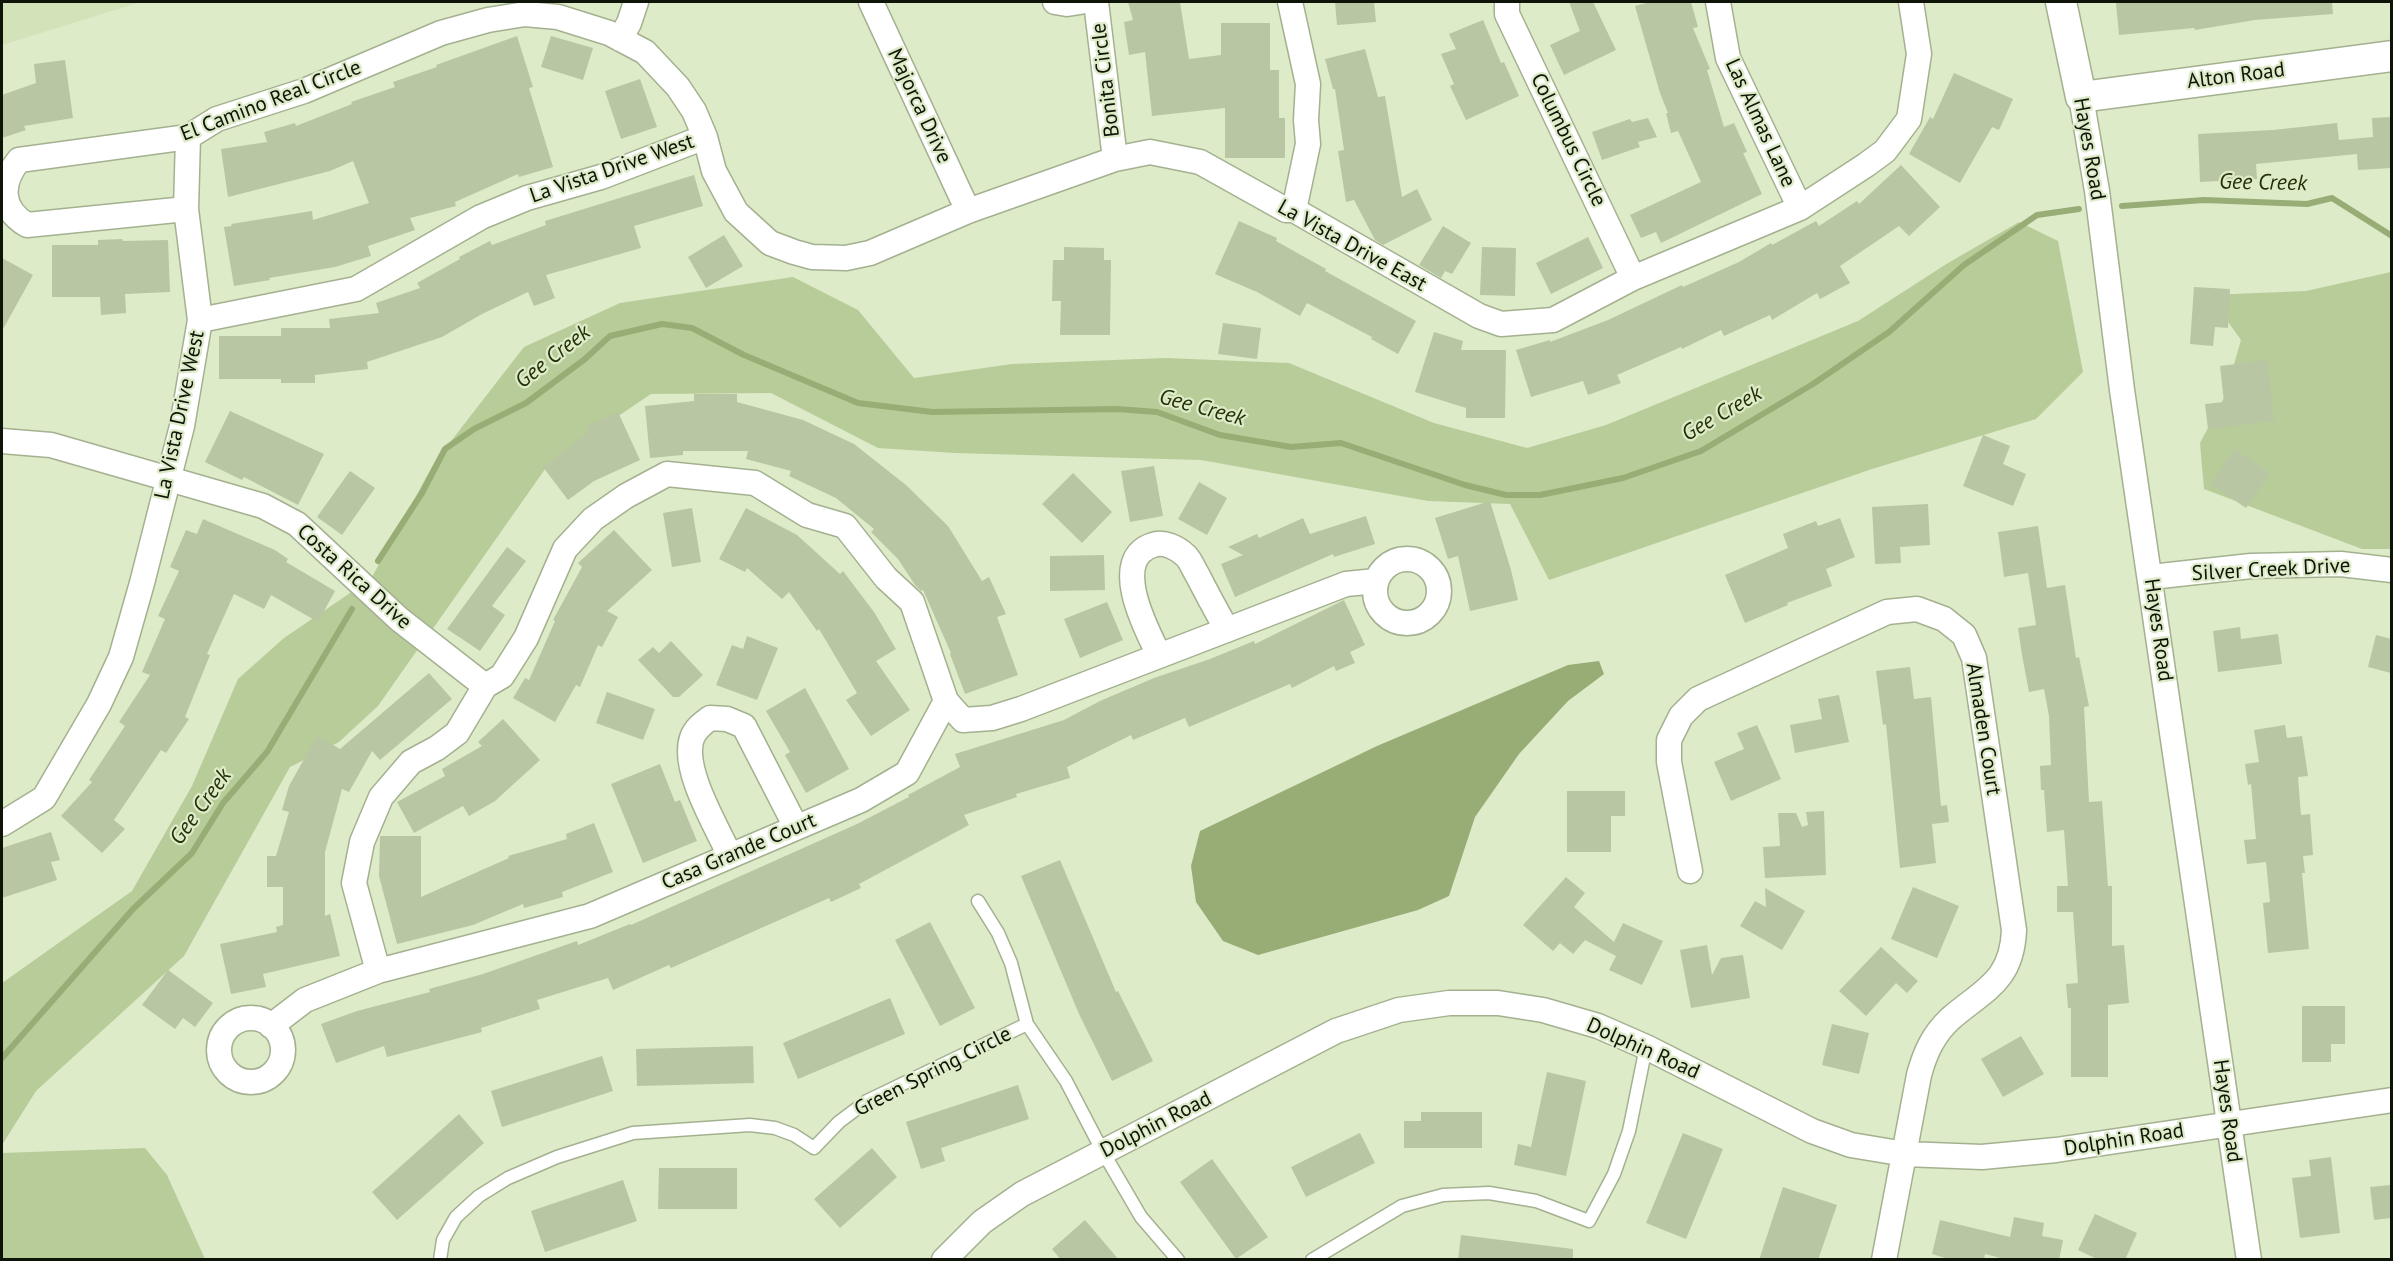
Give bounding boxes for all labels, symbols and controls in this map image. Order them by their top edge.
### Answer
street label: Bonita Circle [1086,21,1126,139]
street label: Majorca Drive [881,45,957,167]
street label: El Camino Real Circle [177,55,365,147]
street label: Las Almas Lane [1719,55,1801,191]
street label: Alton Road [2186,58,2286,94]
street label: Columbus Circle [1525,69,1611,211]
street label: Hayes Road [2068,96,2110,202]
street label: La Vista Drive West [527,129,697,209]
water label: Gee Creek [2219,169,2307,197]
street label: La Vista Drive East [1273,195,1431,297]
water label: Gee Creek [510,320,596,394]
street label: La Vista Drive West [150,328,210,502]
water label: Gee Creek [1677,381,1767,447]
water label: Gee Creek [1156,384,1248,432]
street label: Costa Rica Drive [292,519,416,635]
street label: Silver Creek Drive [2191,553,2351,587]
street label: Hayes Road [2138,577,2178,683]
street label: Almaden Court [1960,661,2006,797]
water label: Gee Creek [165,764,237,850]
street label: Casa Grande Court [658,808,820,896]
street label: Dolphin Road [1583,1013,1703,1085]
street label: Green Spring Circle [850,1022,1016,1122]
street label: Hayes Road [2207,1058,2247,1164]
street label: Dolphin Road [1096,1086,1216,1164]
street label: Dolphin Road [2062,1118,2186,1162]

